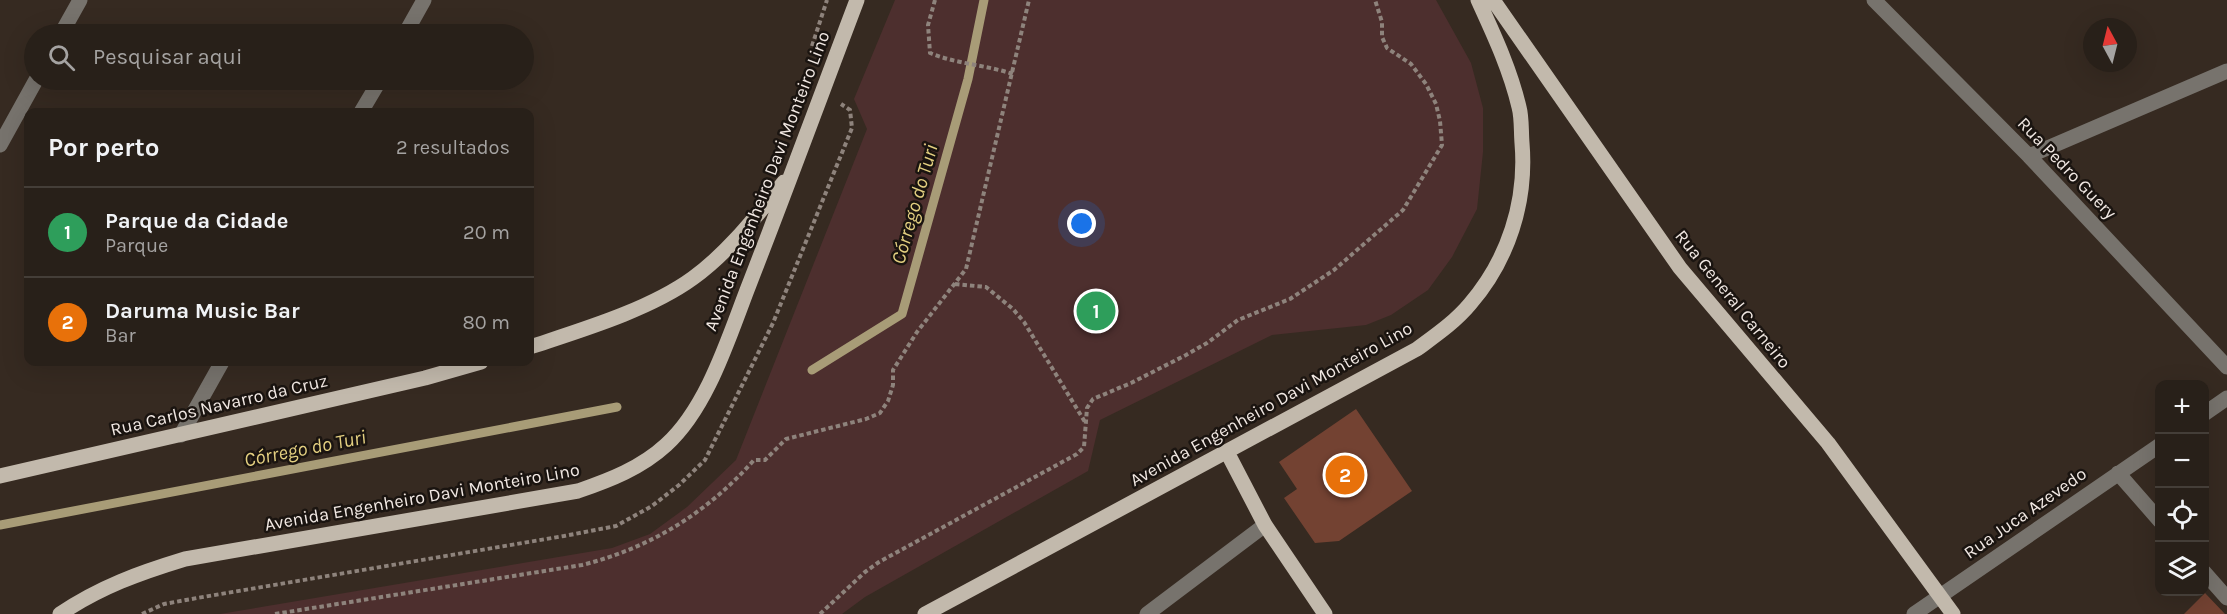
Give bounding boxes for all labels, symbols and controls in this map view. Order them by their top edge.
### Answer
north arrow [2083,18,2137,72]
search box [24,24,534,90]
street label: Avenida Engenheiro Davi Monteiro Lino [699,28,835,334]
icon: search [45,41,78,74]
text: Pesquisar aqui [93,44,242,70]
street label: Rua Pedro Guery [2013,112,2122,224]
text: Por perto [48,132,159,163]
text: 2 resultados [396,136,510,159]
water label: Córrego do Turi [886,141,943,267]
text: Parque da Cidade [105,208,288,234]
your location [1067,209,1096,238]
text: 1 [64,221,71,244]
text: 20 m [463,221,510,244]
street label: Rua General Carneiro [1670,225,1796,373]
text: Parque [105,234,168,257]
pin: 1 [1076,288,1116,334]
text: Daruma Music Bar [105,298,300,324]
text: 2 [61,311,74,334]
text: 80 m [462,311,510,334]
street label: Avenida Engenheiro Davi Monteiro Lino [1126,317,1416,491]
text: Bar [105,324,136,347]
street label: Rua Carlos Navarro da Cruz [108,369,330,441]
map controls [2155,380,2209,596]
button: + [2155,380,2209,434]
water label: Córrego do Turi [242,425,368,472]
button: − [2155,434,2209,488]
pin: 2 [1326,452,1364,498]
street label: Avenida Engenheiro Davi Monteiro Lino [263,458,581,536]
street label: Rua Juca Azevedo [1959,462,2091,564]
button: locate [2155,488,2209,542]
button: layers [2155,542,2209,596]

